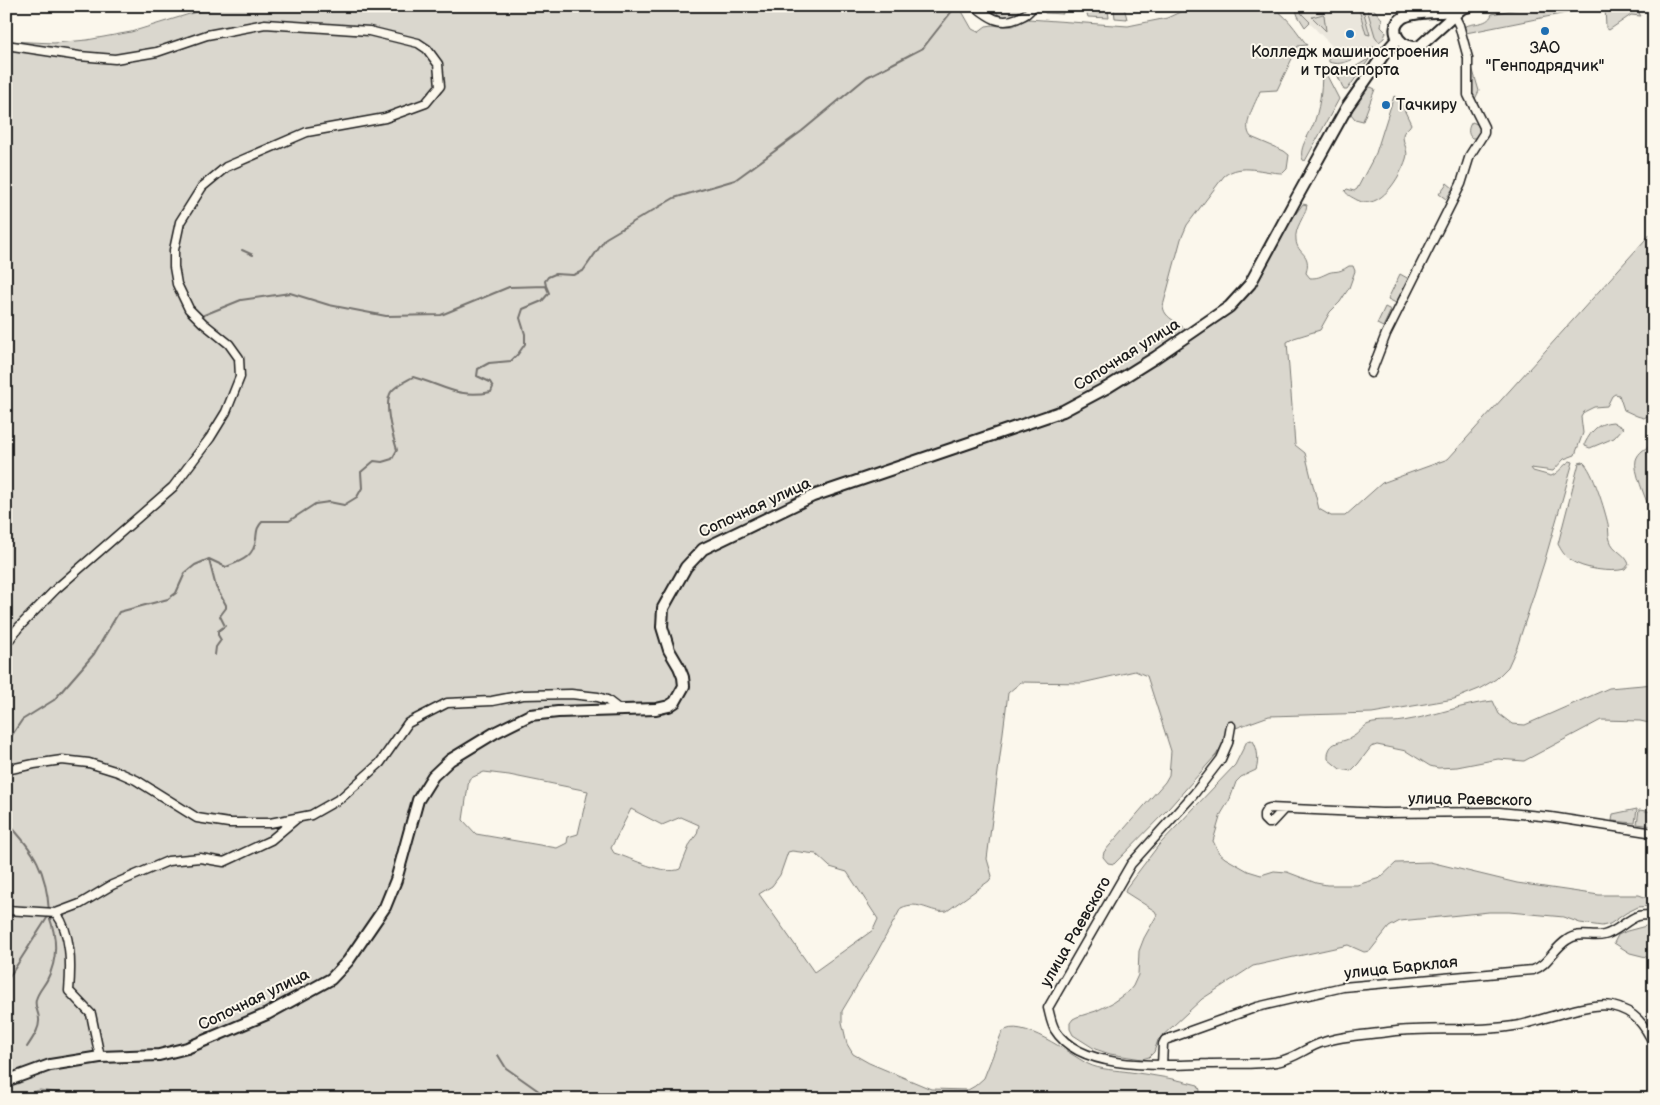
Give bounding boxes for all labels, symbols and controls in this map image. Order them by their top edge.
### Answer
marker: ЗАО "Генподрядчик" [1539,25,1551,37]
marker: Колледж машиностроения и транспорта [1344,28,1356,40]
place label: ЗАО "Генподрядчик" [1486,39,1605,76]
place label: Колледж машиностроения и транспорта [1251,43,1449,80]
place label: Тачкиру [1396,96,1457,115]
marker: Тачкиру [1380,99,1392,111]
street label: Сопочная улица [1071,315,1184,395]
street label: Сопочная улица [696,474,814,542]
street label: улица Раевского [1408,789,1532,811]
street label: улица Раевского [1037,874,1115,990]
street label: улица Барклая [1343,953,1459,983]
street label: Сопочная улица [195,965,313,1035]

